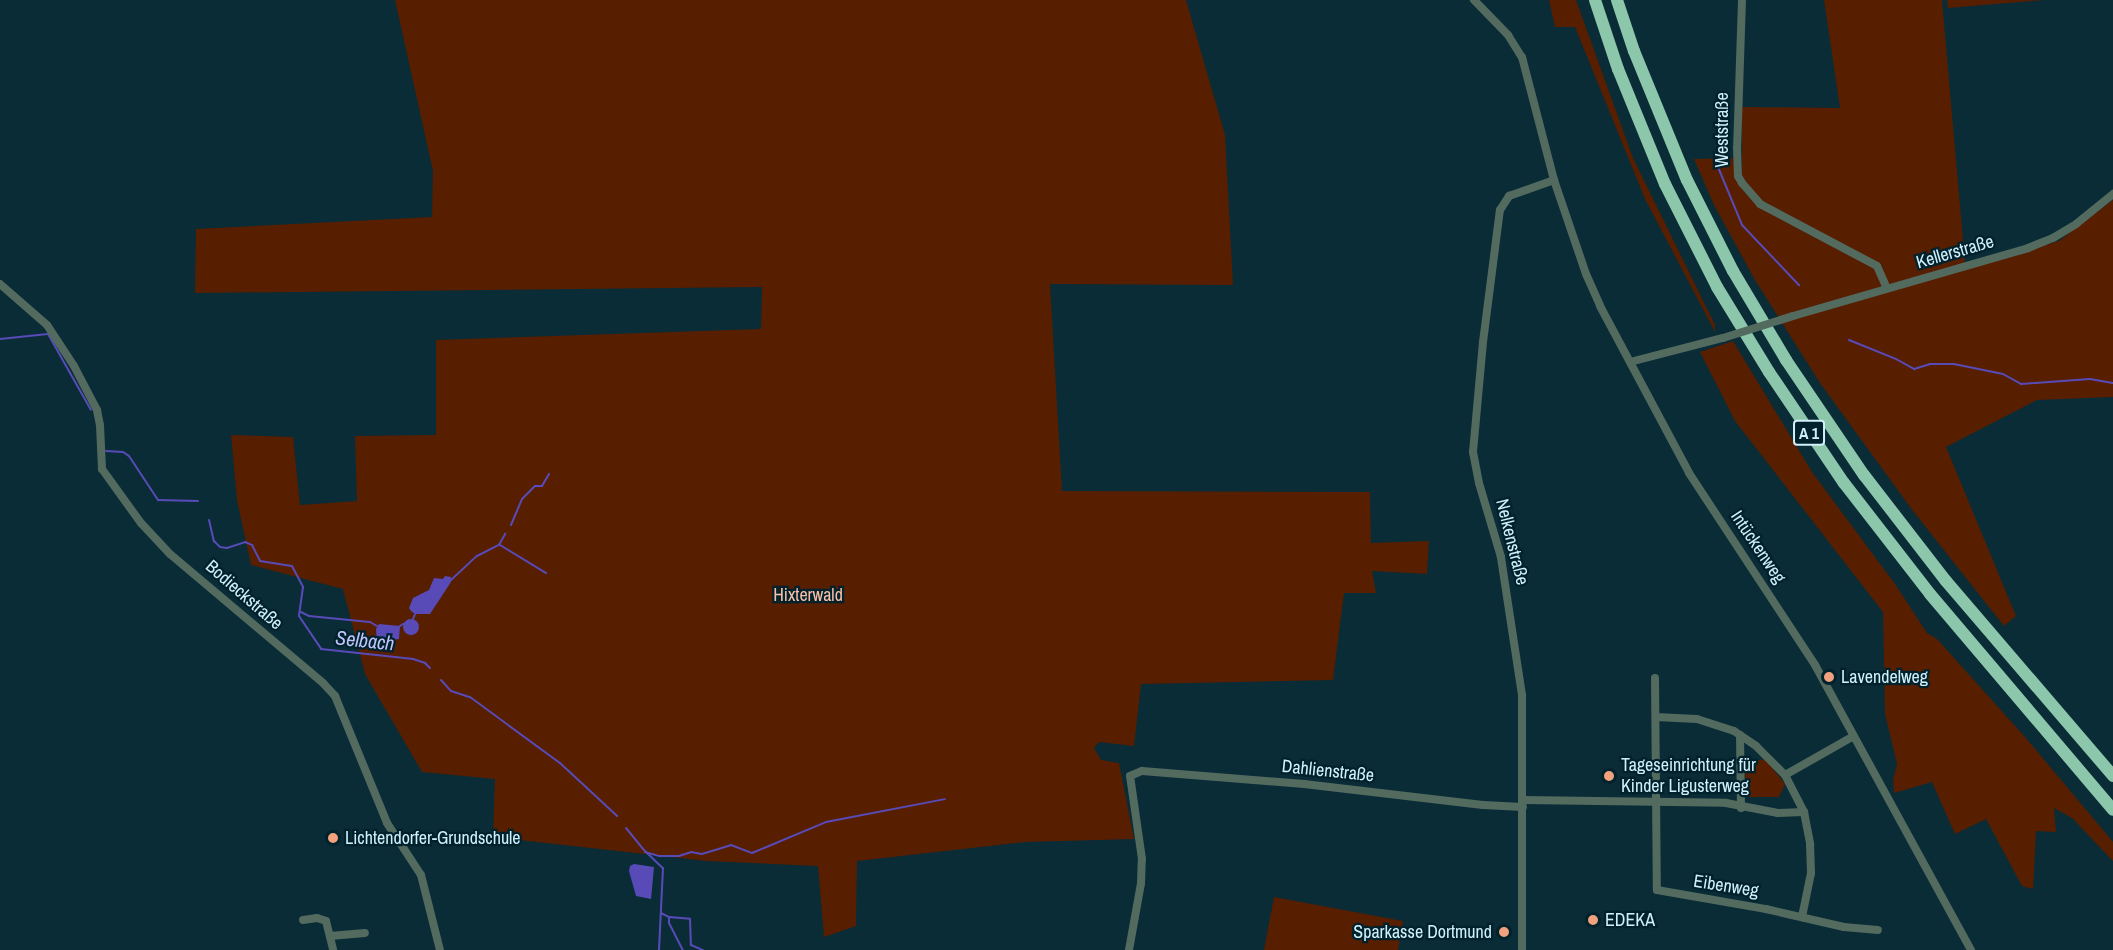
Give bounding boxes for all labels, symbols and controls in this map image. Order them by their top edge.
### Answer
street label: Weststraße [1711,92,1733,168]
street label: Kellerstraße [1914,231,1996,273]
road number: A 1 [1792,420,1826,446]
street label: Nelkenstraße [1491,497,1533,587]
street label: Intückenweg [1726,507,1790,587]
street label: Bodieckstraße [201,556,287,634]
park label: Hixterwald [773,584,843,606]
water label: Selbach [334,625,396,655]
place label: Lavendelweg [1841,666,1928,688]
marker: Lavendelweg [1822,670,1836,684]
street label: Dahlienstraße [1281,755,1375,787]
place label: Tageseinrichtung für Kinder Ligusterweg [1621,755,1756,798]
marker: Tageseinrichtung für Kinder Ligusterweg [1602,769,1616,783]
place label: Lichtendorfer-Grundschule [345,827,521,849]
marker: Lichtendorfer-Grundschule [326,831,340,845]
street label: Eibenweg [1692,870,1760,902]
place label: EDEKA [1605,909,1655,931]
marker: EDEKA [1586,913,1600,927]
place label: Sparkasse Dortmund [1353,921,1492,943]
marker: Sparkasse Dortmund [1497,925,1511,939]

